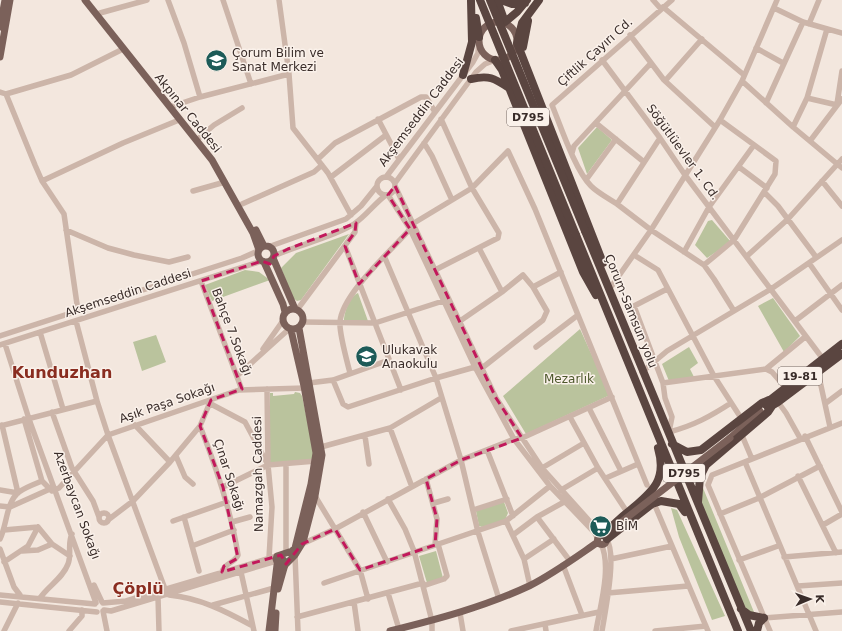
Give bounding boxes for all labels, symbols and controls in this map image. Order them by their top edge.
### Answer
street label: Çiftlik Çayırı Cd. [555,15,635,89]
place label: Çorum Bilim ve Sanat Merkezi [232,46,324,74]
school or university icon: Çorum Bilim ve Sanat Merkezi [204,47,230,73]
street label: Akşemseddin Caddesi [376,55,466,169]
street label: Akpınar Caddesi [152,71,224,155]
street label: Söğütlüevler 1. Cd. [644,101,722,203]
road number: D795 [507,108,549,126]
street label: Çorum-Samsun yolu [602,252,660,370]
street label: Akşemseddin Caddesi [63,266,193,320]
street label: Bahçe 7.Sokağı [209,286,255,378]
place label: Ulukavak Anaokulu [382,343,438,371]
school or university icon: Ulukavak Anaokulu [353,344,379,370]
district label: Kunduzhan [12,363,112,382]
road number: 19-81 [778,367,822,385]
park label: Mezarlık [544,372,594,386]
street label: Aşık Paşa Sokağı [117,380,217,426]
street label: Namazgah Caddesi [250,416,266,532]
street label: Çınar Sokağı [211,437,247,513]
street label: Azerbaycan Sokağı [51,449,103,561]
road number: D795 [663,464,705,482]
supermarket icon: BİM [587,513,613,539]
place label: BİM [616,518,638,533]
district label: Çöplü [112,579,164,598]
north arrow [790,579,830,619]
text: K [813,594,826,604]

